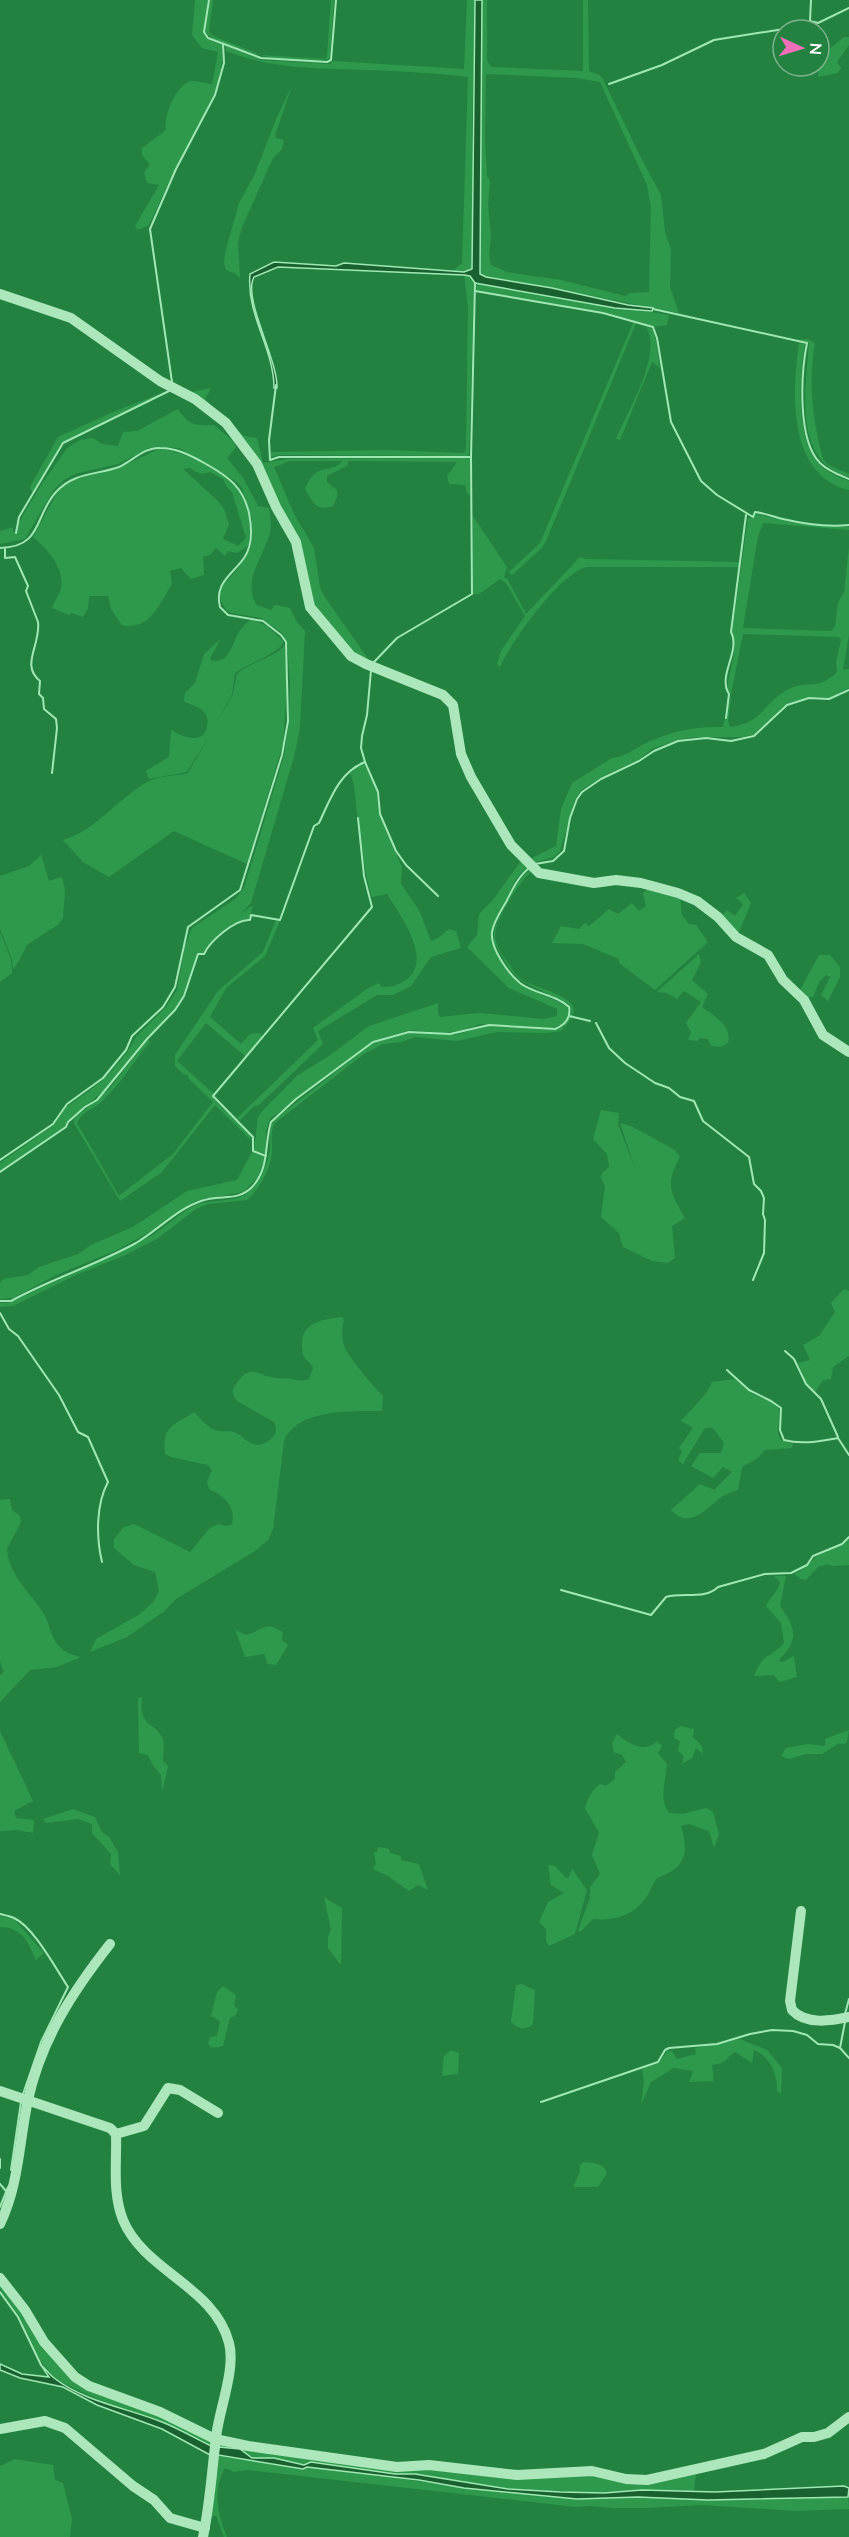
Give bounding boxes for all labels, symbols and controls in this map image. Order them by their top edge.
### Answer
north arrow [771,18,831,78]
text: N [806,42,826,56]

